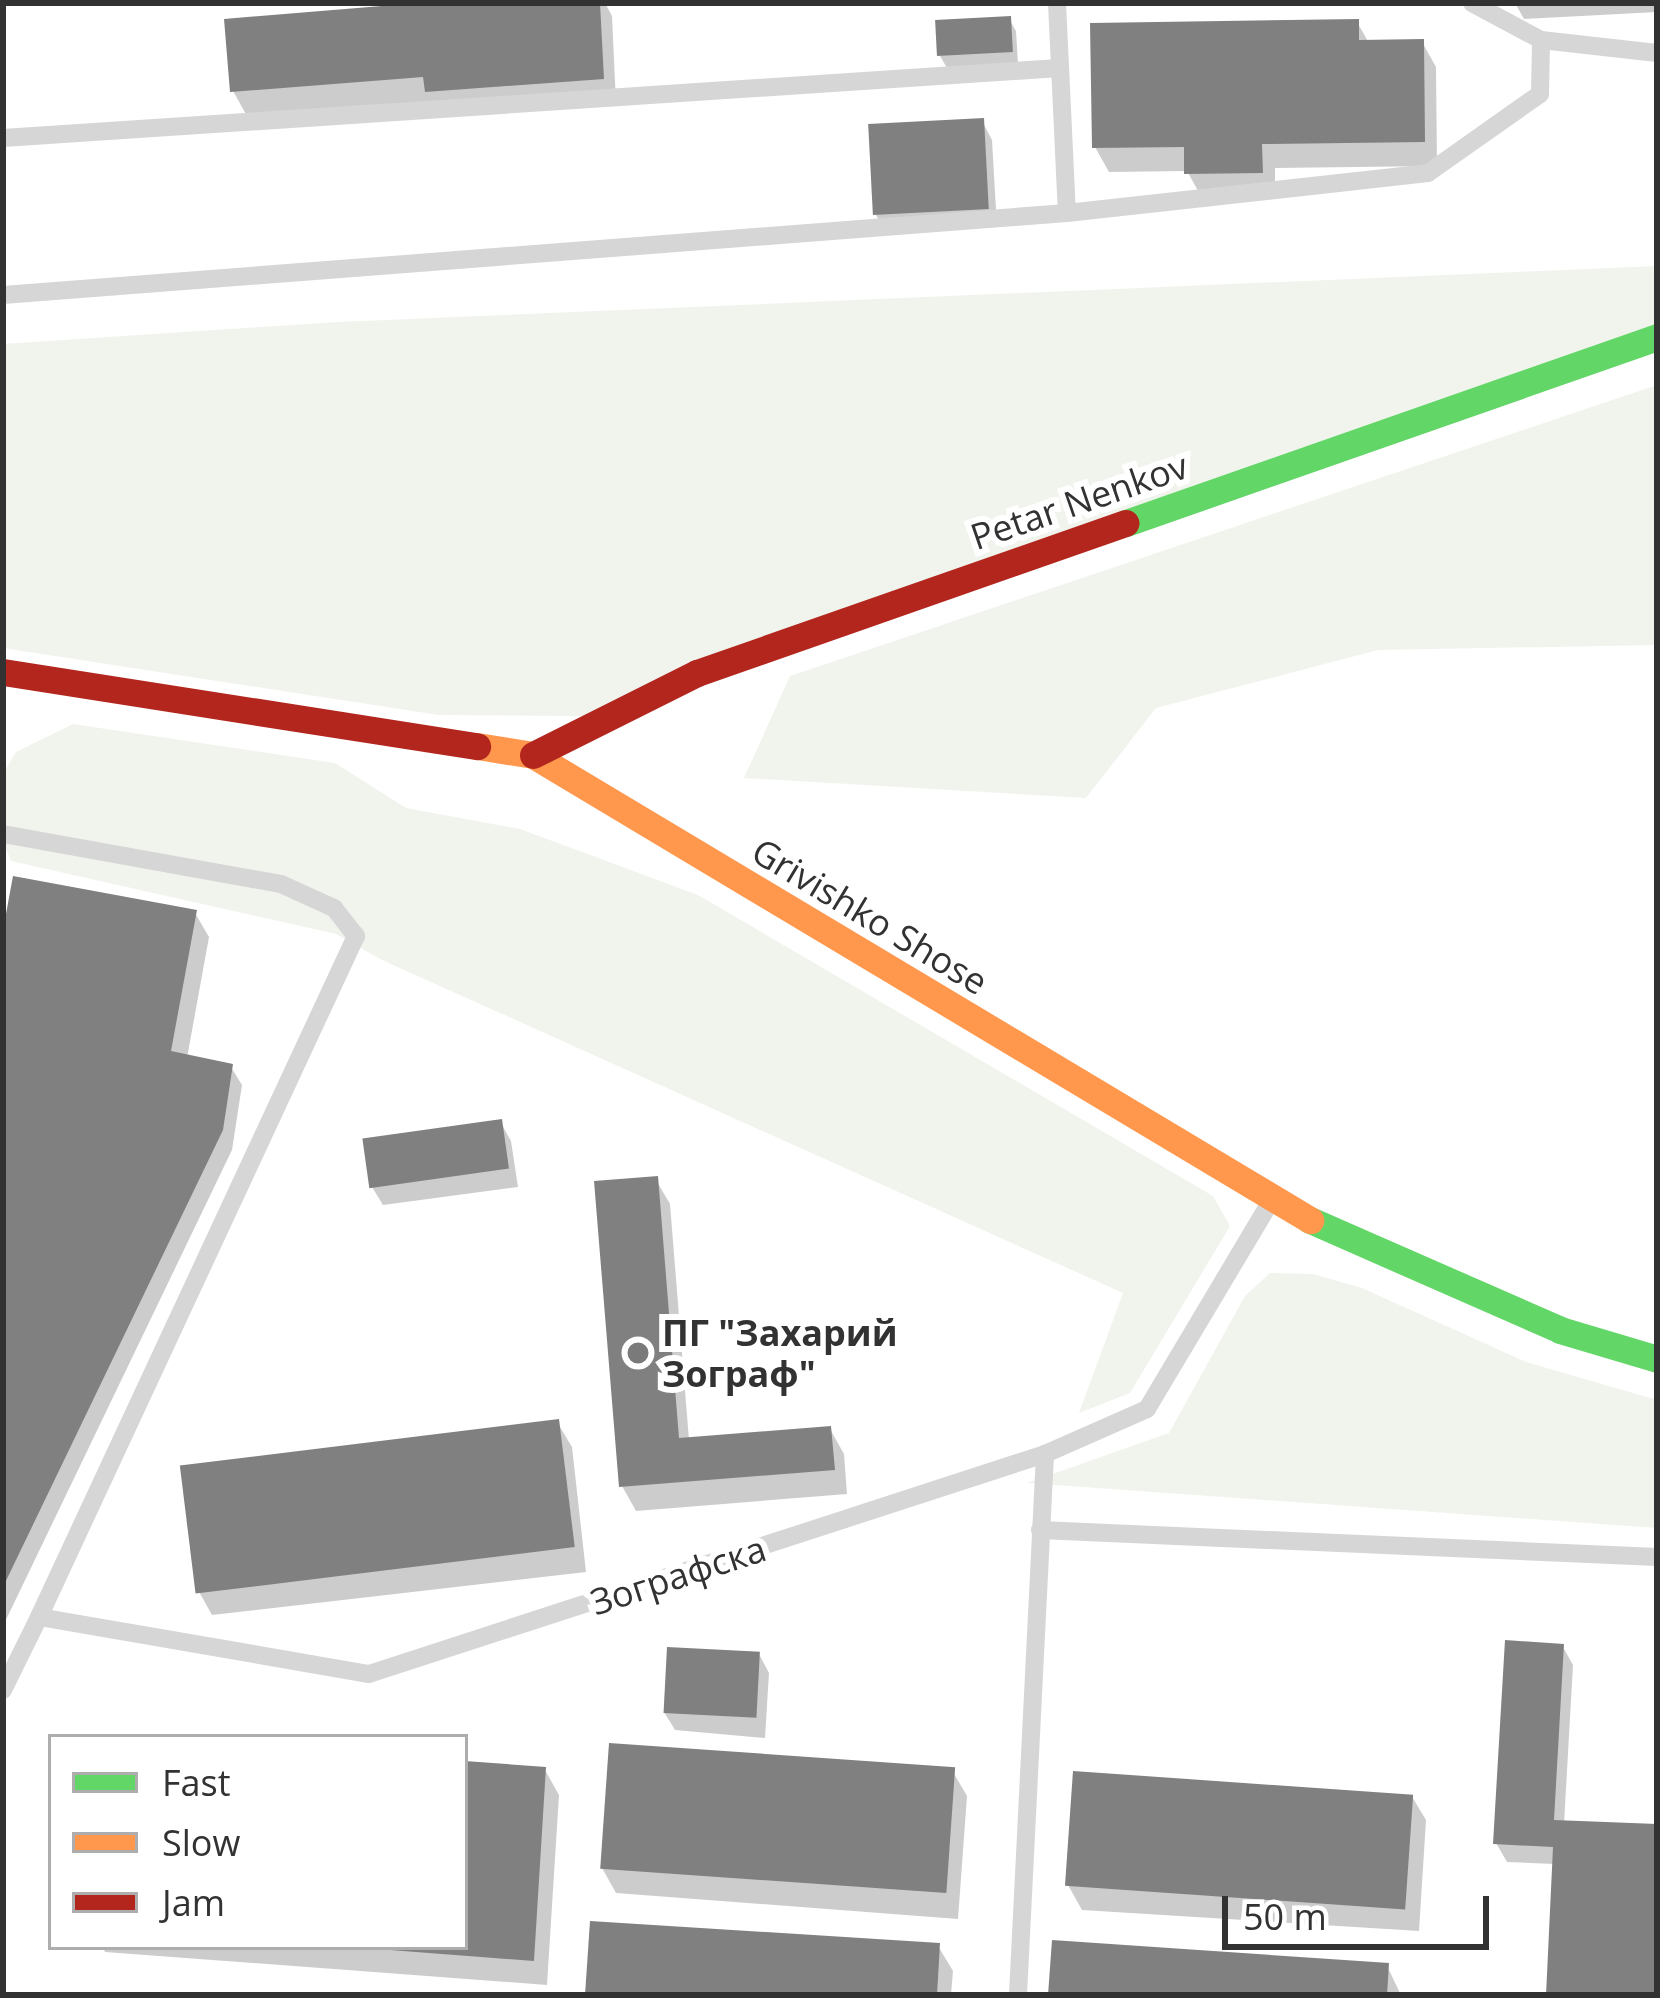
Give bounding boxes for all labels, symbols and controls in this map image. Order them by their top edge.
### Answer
street label: Petar Nenkov [965,444,1193,558]
street label: Grivishko Shose [744,829,996,1003]
place label: ПГ "Захарий Зограф" [662,1310,898,1395]
marker: ПГ "Захарий Зограф" [625,1340,651,1366]
street label: Зографска [585,1526,771,1624]
legend [48,1734,468,1950]
text: Fast [162,1758,231,1807]
text: Slow [162,1818,240,1867]
scale bar [1228,1872,1495,1946]
text: Jam [162,1878,225,1927]
text: 50 m [1243,1892,1327,1941]

